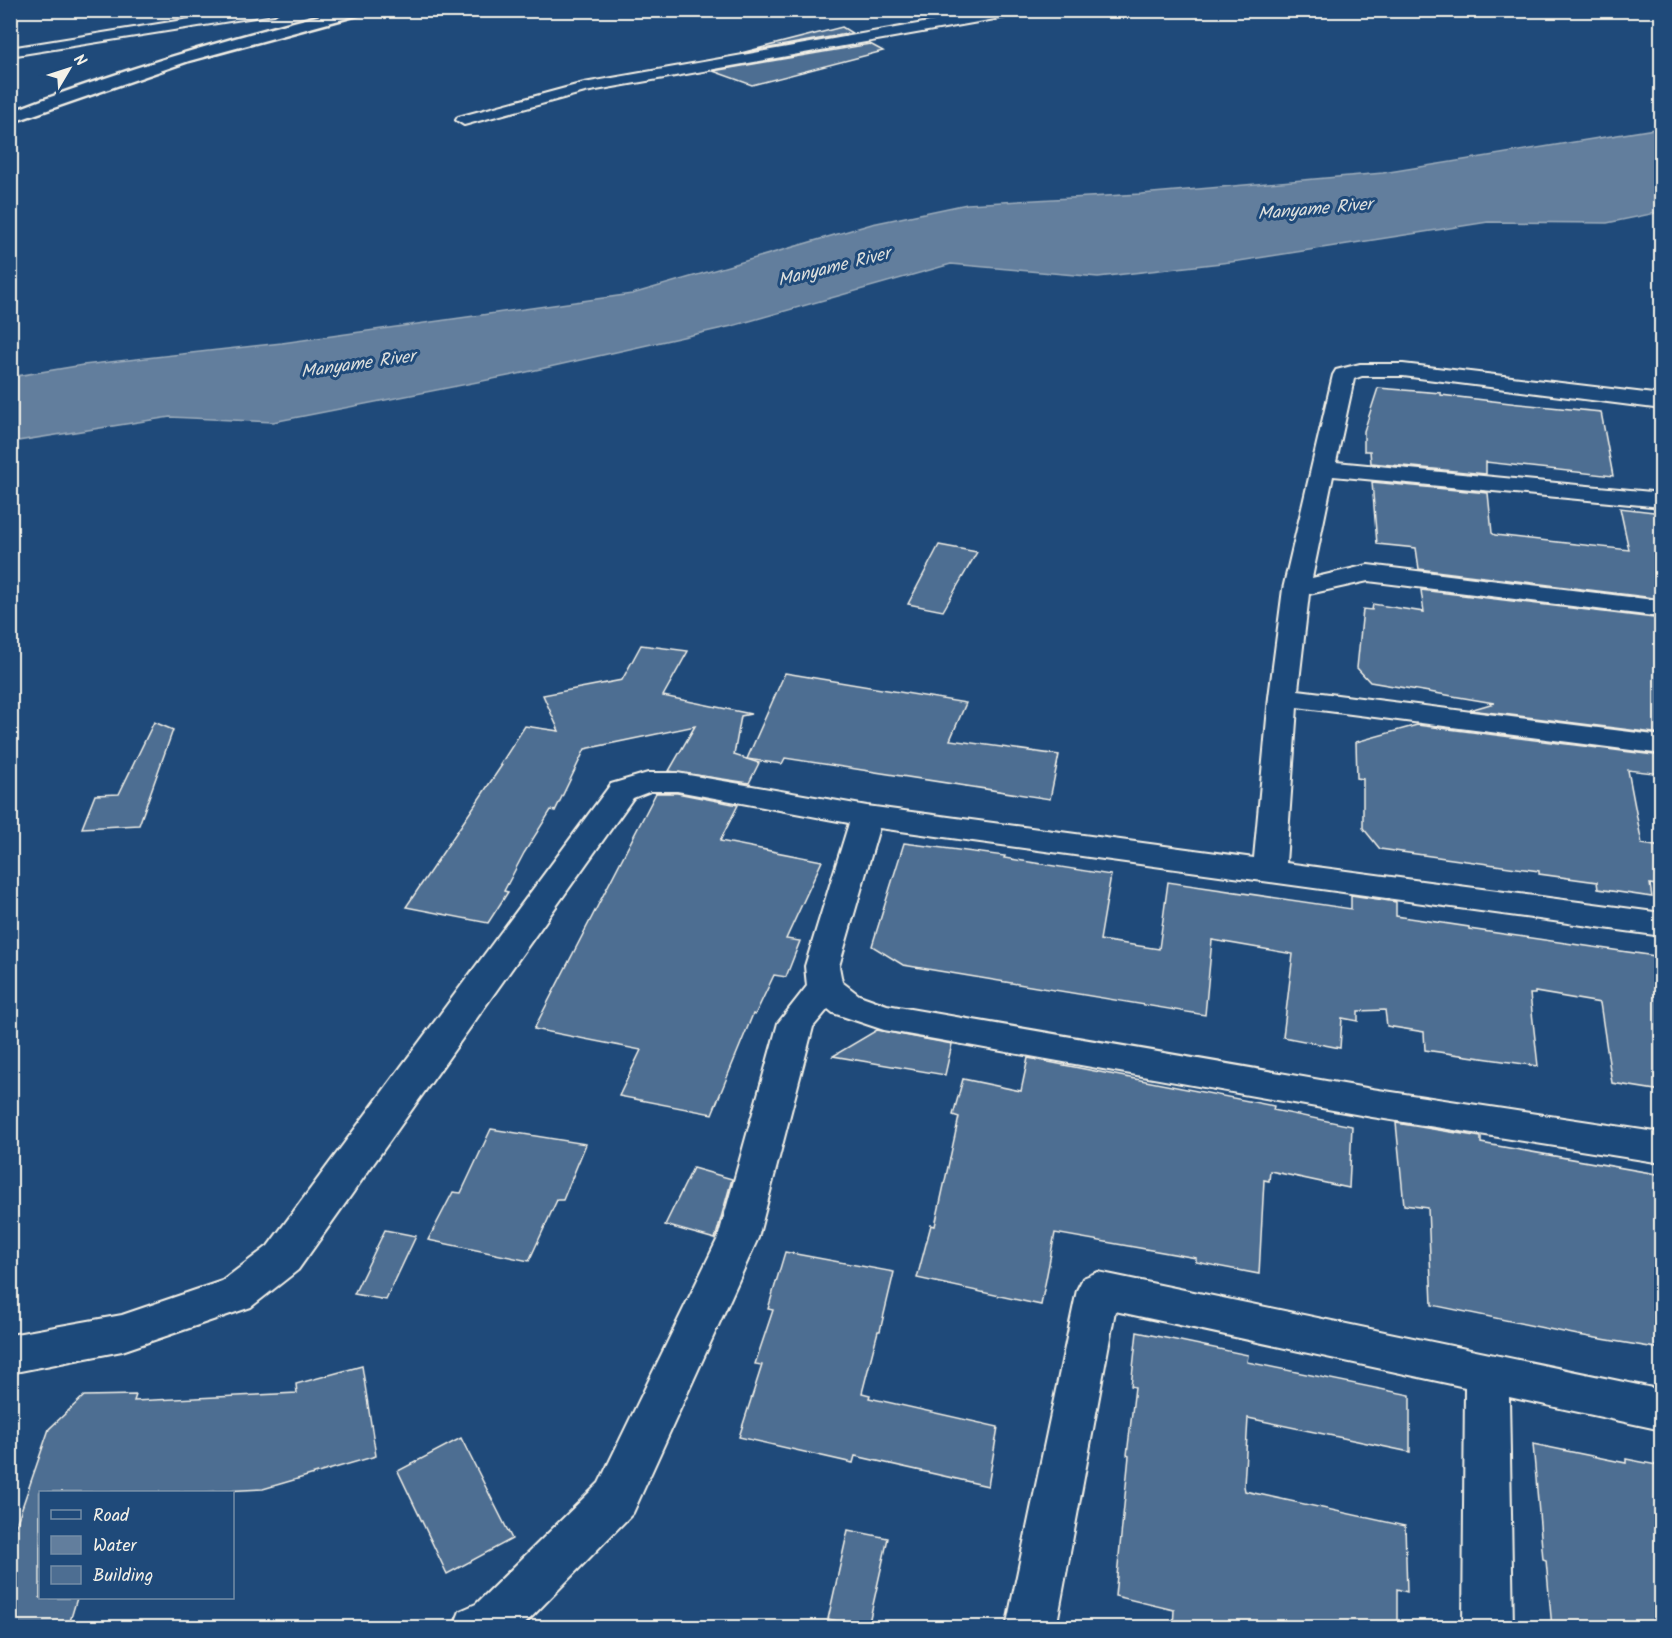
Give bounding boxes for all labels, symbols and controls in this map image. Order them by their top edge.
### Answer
north arrow [39,39,99,99]
text: N [67,49,92,72]
water label: Manyame River [1256,190,1378,229]
water label: Manyame River [775,239,897,296]
water label: Manyame River [299,342,421,387]
legend [39,1491,234,1599]
text: Road [93,1502,130,1531]
text: Water [93,1532,138,1561]
text: Building [93,1562,153,1591]

